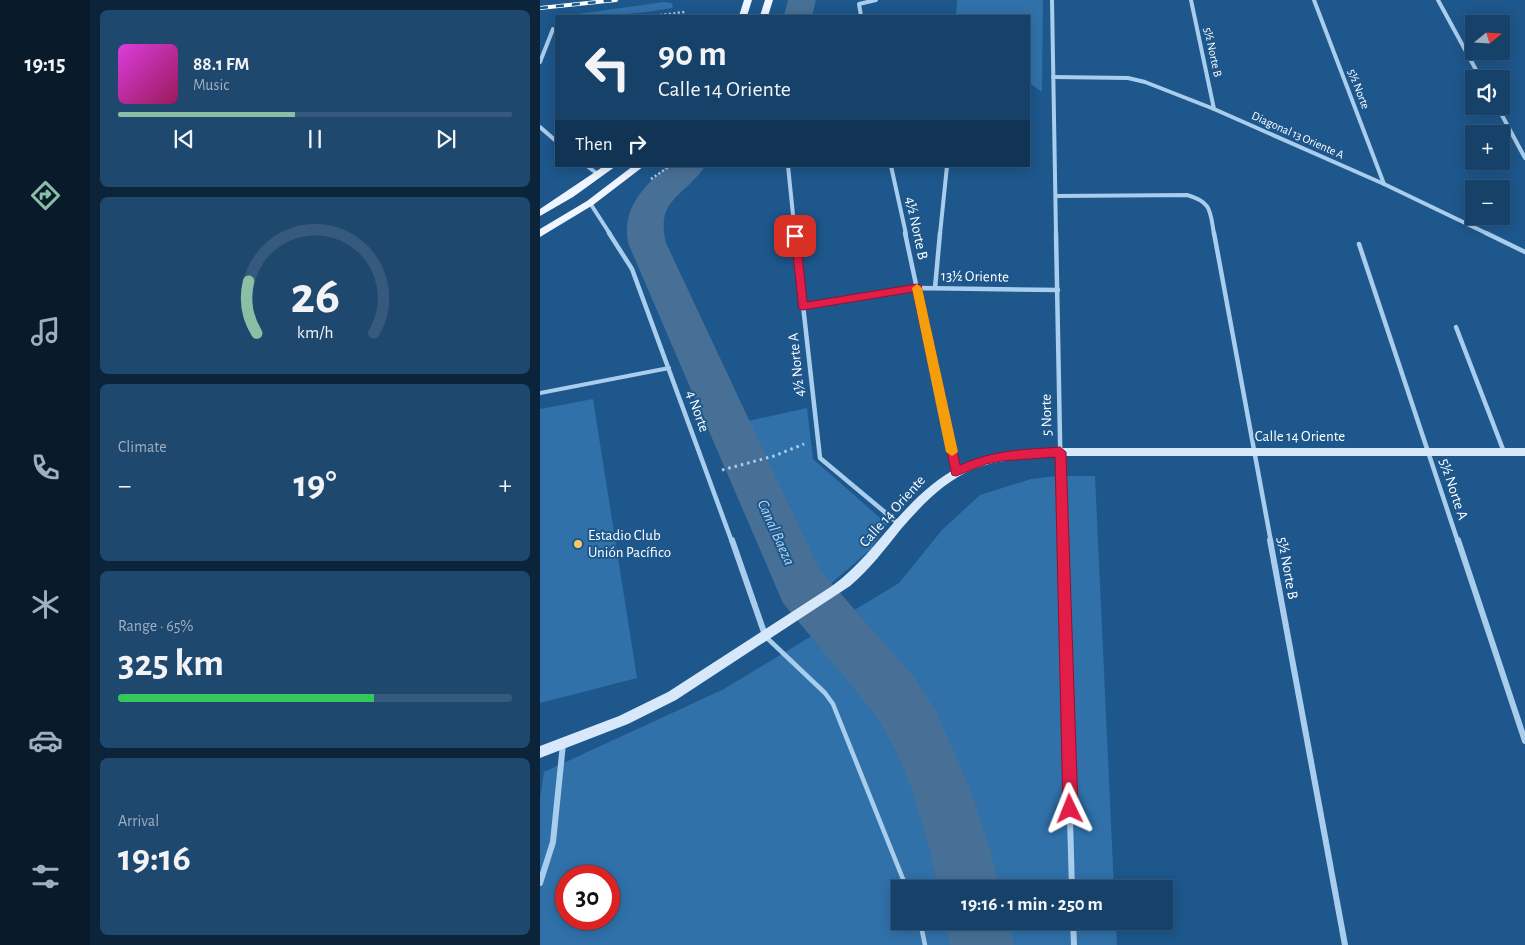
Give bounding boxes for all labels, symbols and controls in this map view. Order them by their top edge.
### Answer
north arrow [1465,15,1510,60]
map controls [1465,15,1510,225]
street label: 5½ Norte B [1202,26,1224,78]
icon: left [575,35,640,100]
text: 90 m [658,37,727,72]
text: 19:15 [24,53,66,75]
text: 88.1 FM [193,55,249,74]
street label: 5½ Norte [1346,67,1372,111]
button: sound [1465,70,1510,115]
text: Music [193,77,229,93]
text: Calle 14 Oriente [658,78,791,100]
street label: Diagonal 13 Oriente A [1250,109,1346,161]
icon: previous [170,125,198,153]
icon: pause [301,125,329,153]
icon: next [432,125,460,153]
button: + [1465,125,1510,170]
icon: right [623,130,651,158]
text: Then [575,135,613,154]
icon: directions [28,178,63,213]
button: − [1465,180,1510,225]
street label: 4½ Norte B [903,195,930,261]
pin [774,215,816,257]
icon: arrive [781,222,809,250]
street label: 13½ Oriente [941,268,1009,285]
text: 26 [290,270,340,322]
icon: music [28,314,63,349]
text: km/h [297,324,333,342]
street label: 4½ Norte A [786,332,807,398]
street label: 4 Norte [683,388,712,434]
street label: 5 Norte [1039,394,1054,436]
street label: Calle 14 Oriente [1255,429,1345,444]
text: Climate [118,439,167,455]
icon: phone [28,450,63,485]
street label: 5½ Norte A [1437,457,1471,522]
text: 19° [293,466,337,504]
text: − [118,472,131,500]
text: + [499,472,512,500]
street label: Calle 14 Oriente [857,473,928,550]
water label: Canal Baeza [755,497,798,568]
place label: Estadio Club Unión Pacífico [588,528,671,560]
street label: 5½ Norte B [1275,536,1300,600]
marker: Estadio Club Unión Pacífico [572,538,584,550]
icon: climate [28,587,63,622]
text: Range · 65% [118,618,194,634]
text: 325 km [118,645,224,683]
icon: car [28,723,63,758]
position arrow [1043,782,1095,834]
text: Arrival [118,813,159,829]
text: 19:16 [118,840,191,878]
icon: filters [28,859,63,894]
speed limit sign: 30 [555,865,620,930]
text: 19:16 · 1 min · 250 m [961,895,1103,914]

